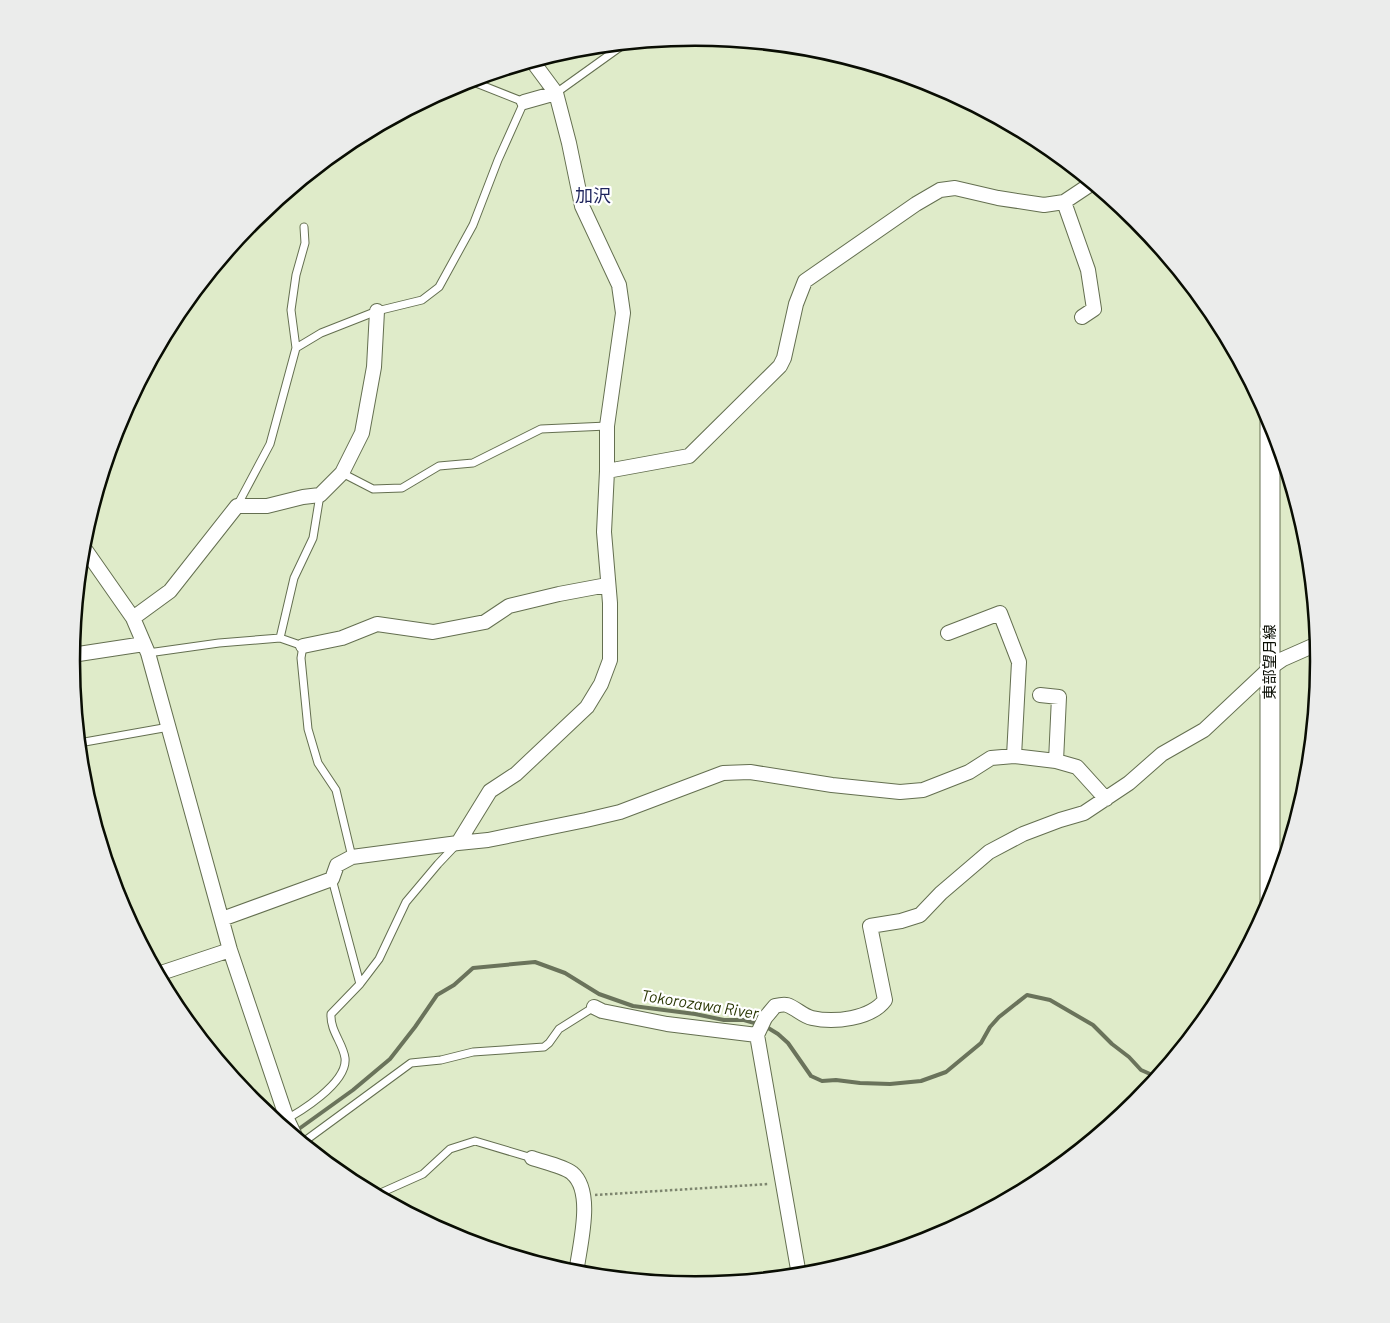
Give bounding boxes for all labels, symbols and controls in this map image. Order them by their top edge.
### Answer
district label: 加沢 [575,184,611,206]
street label: 東部望月線 [1260,624,1278,700]
water label: Tokorozawa River [640,985,761,1022]

